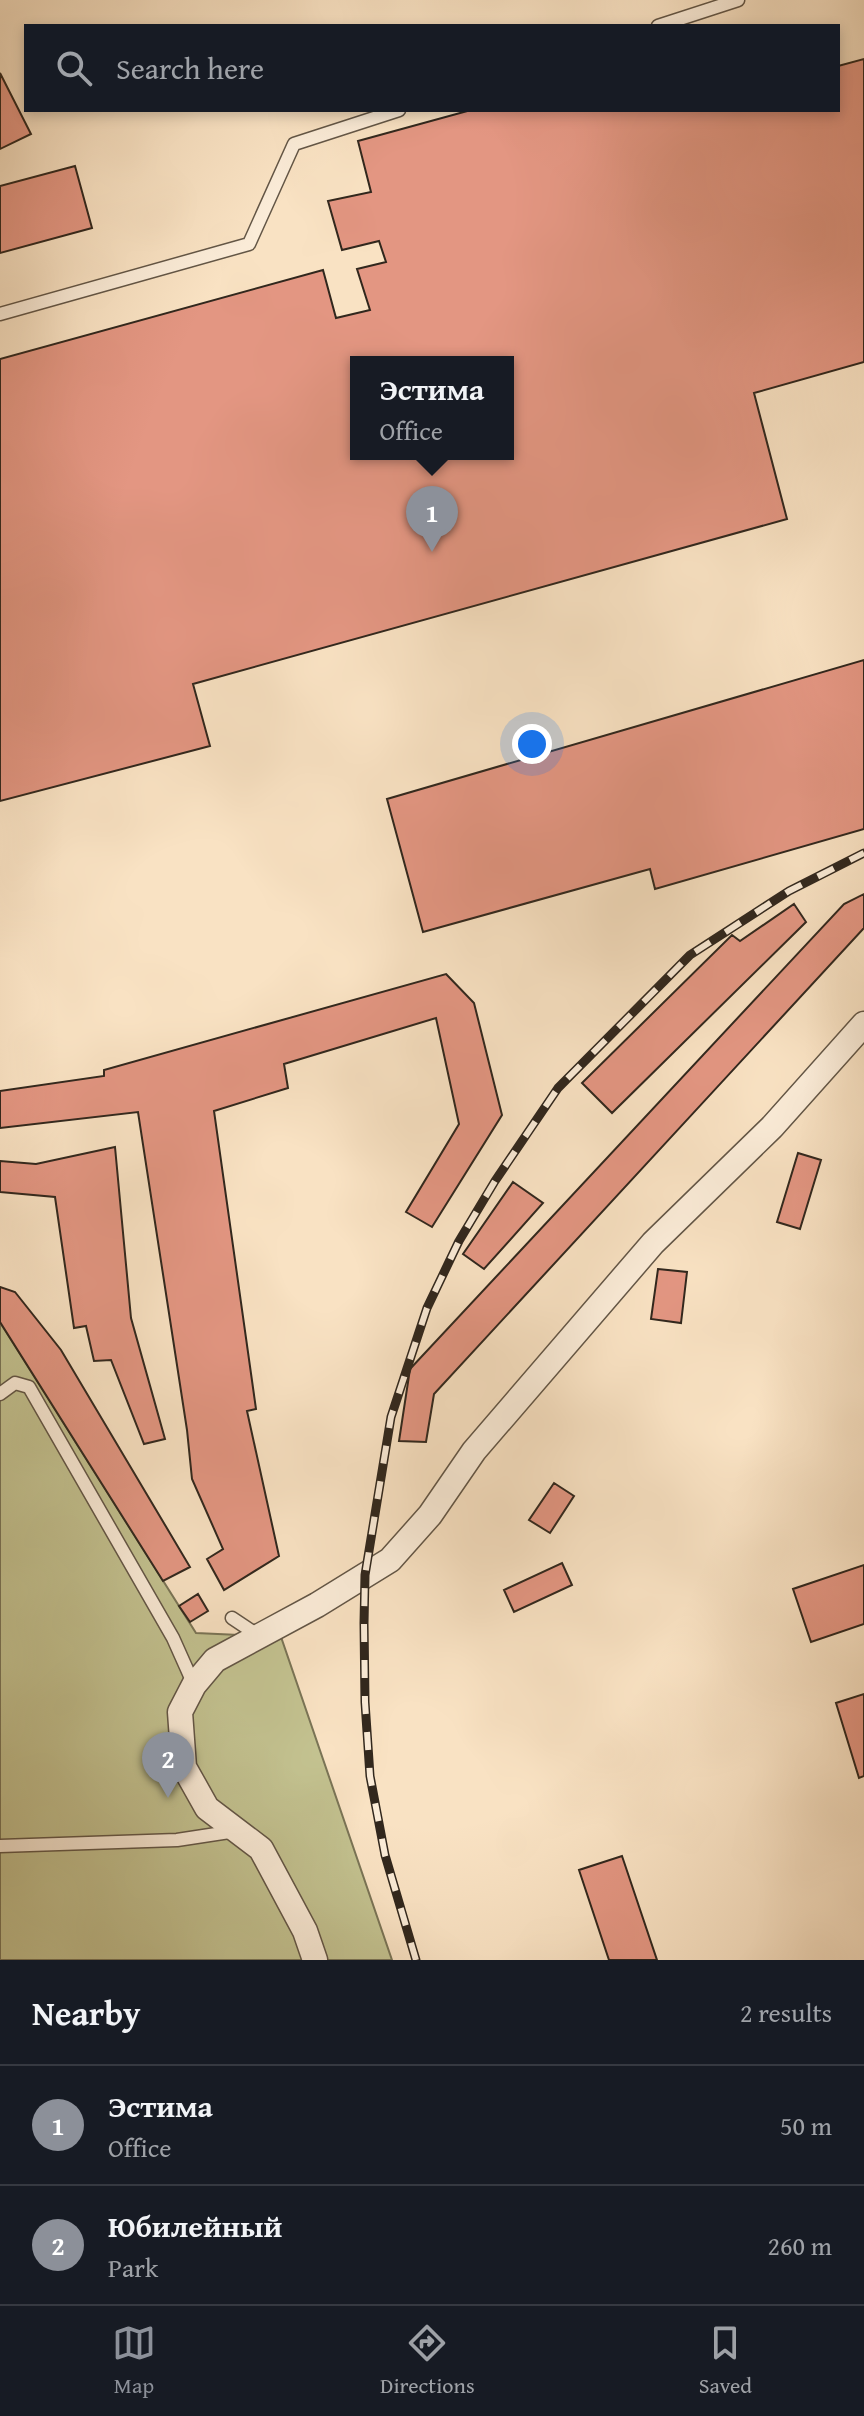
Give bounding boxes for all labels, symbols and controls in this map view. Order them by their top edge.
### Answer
search box [24,24,840,112]
icon: search [52,46,96,90]
text: Search here [116,46,264,90]
popup [350,356,514,460]
text: Эстима [380,367,485,411]
text: Office [380,411,443,450]
pin: 1 [406,486,458,552]
your location [512,724,552,764]
pin: 2 [142,1732,194,1798]
text: Nearby [32,1988,141,2037]
text: 2 results [740,1993,832,2032]
text: Эстима [108,2084,213,2128]
text: 1 [51,2106,65,2145]
text: 50 m [780,2106,832,2145]
text: Office [108,2128,172,2167]
text: Юбилейный [108,2204,282,2248]
text: 2 [51,2226,65,2265]
text: 260 m [767,2226,832,2265]
text: Park [108,2248,158,2287]
tab: Map [112,2321,156,2401]
tab: Directions [380,2321,475,2401]
tab: Saved [699,2321,752,2401]

